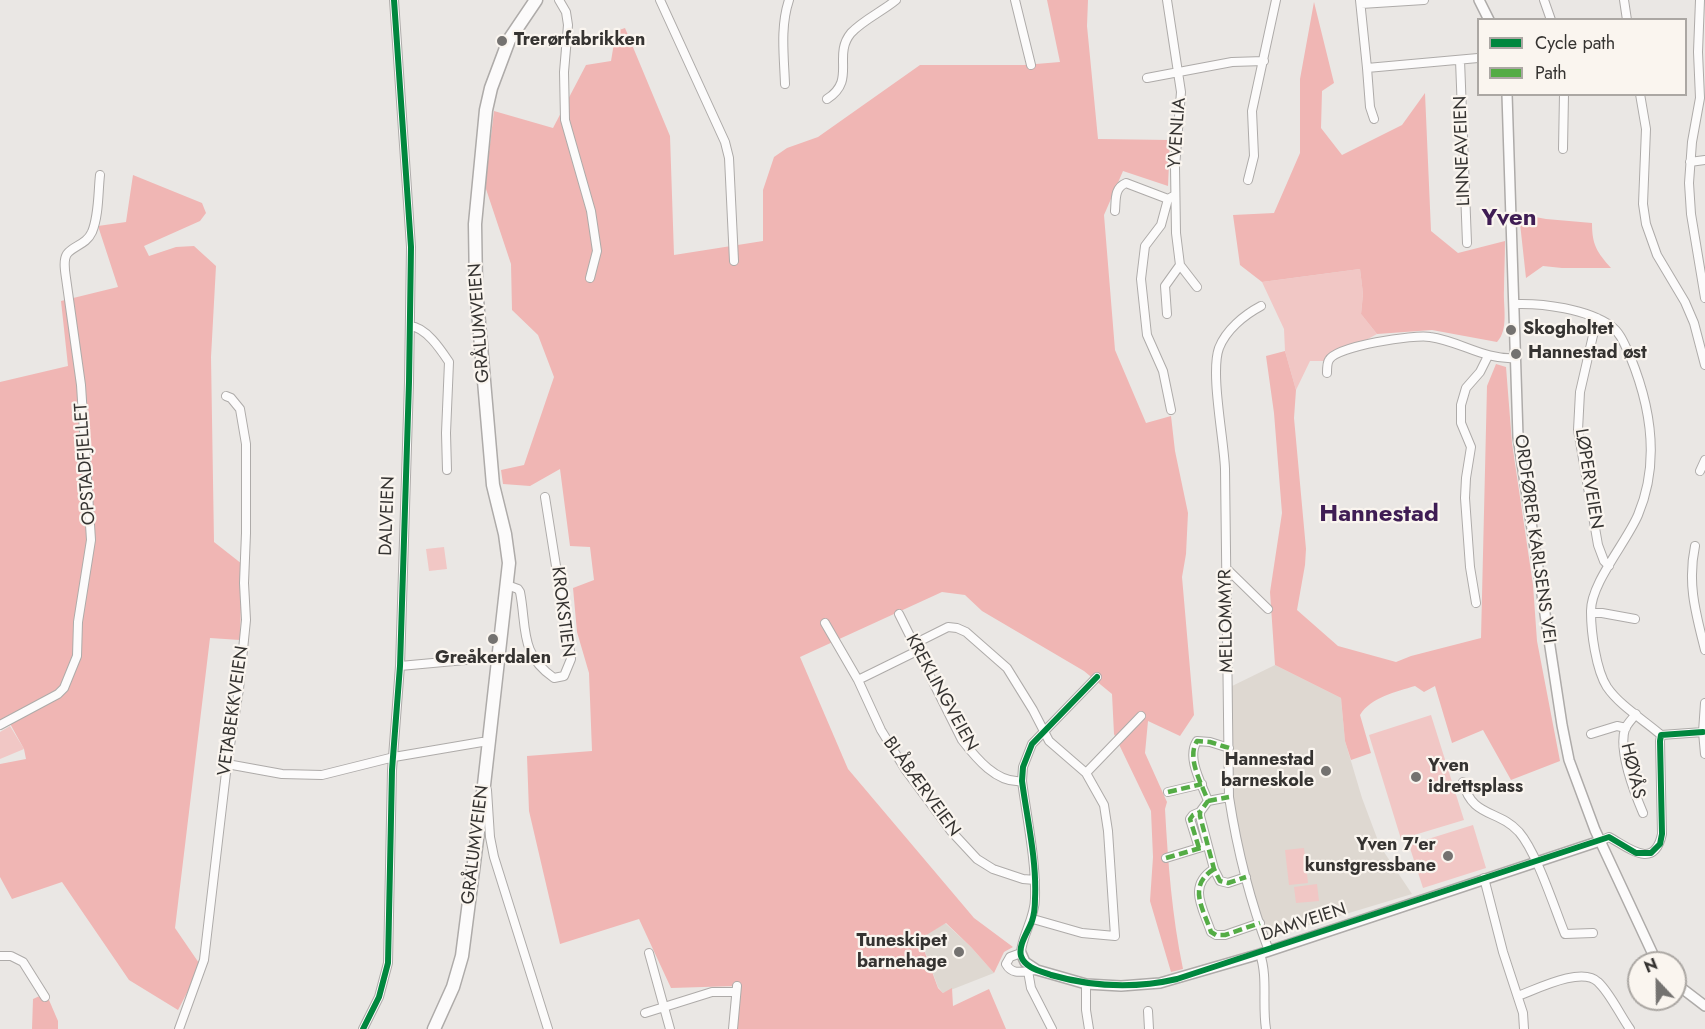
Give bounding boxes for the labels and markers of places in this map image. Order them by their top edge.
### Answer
place label: Trerørfabrikken [514,30,645,52]
marker: Trerørfabrikken [495,34,509,48]
place label: Skogholtet [1523,319,1613,341]
marker: Skogholtet [1504,323,1518,337]
place label: Hannestad øst [1528,343,1647,365]
marker: Hannestad øst [1509,347,1523,361]
marker: Greåkerdalen [486,632,500,646]
place label: Greåkerdalen [435,648,551,670]
place label: Hannestad barneskole [1221,750,1314,792]
place label: Yven idrettsplass [1428,756,1523,798]
marker: Hannestad barneskole [1319,764,1333,778]
marker: Yven idrettsplass [1409,770,1423,784]
place label: Yven 7'er kunstgressbane [1305,835,1436,878]
marker: Yven 7'er kunstgressbane [1441,849,1455,863]
place label: Tuneskipet barnehage [857,931,947,974]
marker: Tuneskipet barnehage [952,945,966,959]

